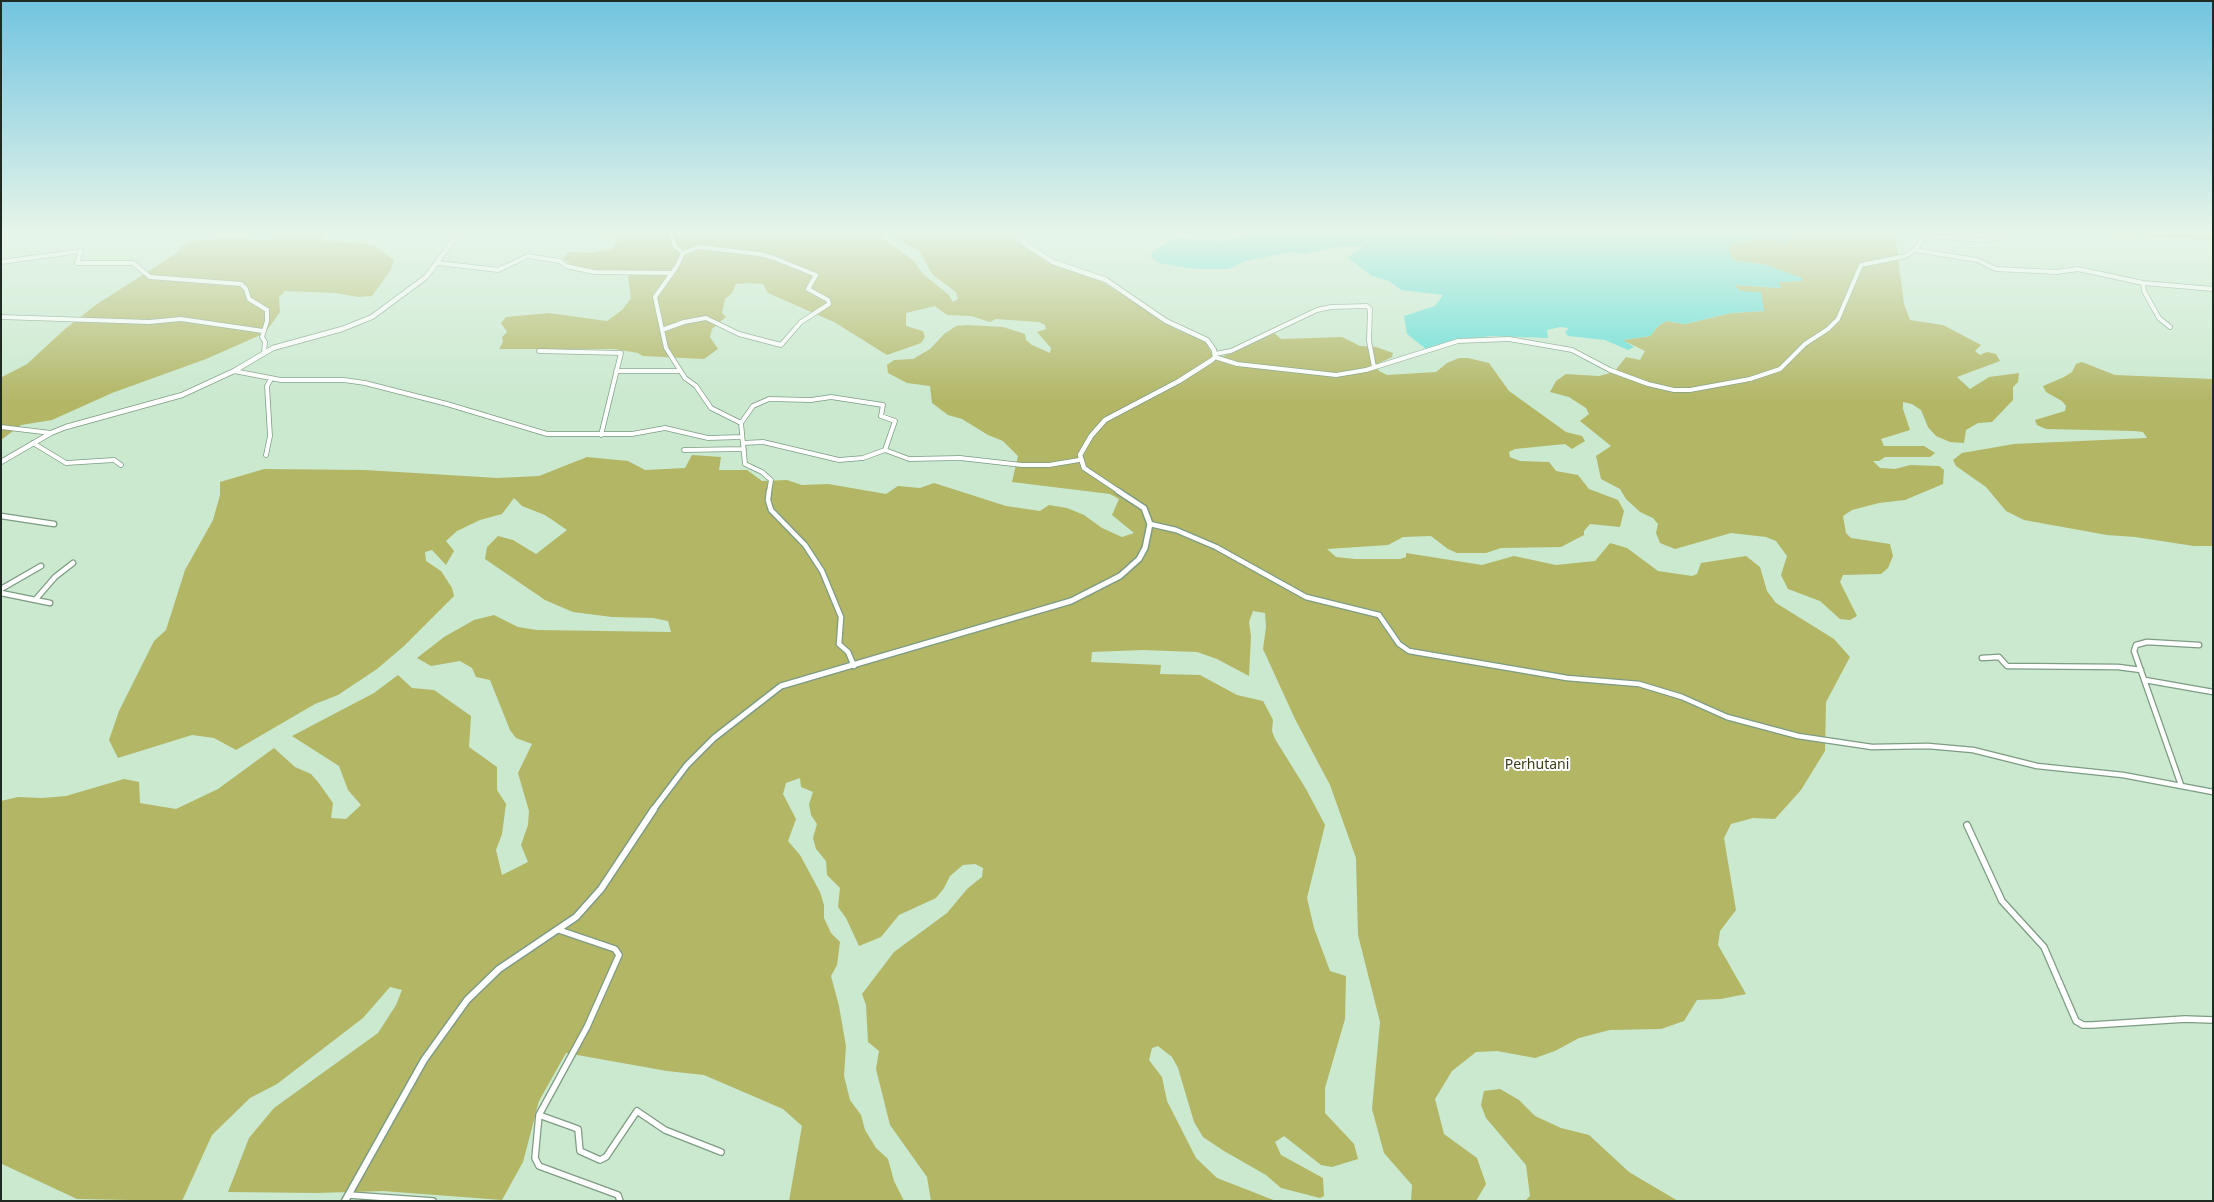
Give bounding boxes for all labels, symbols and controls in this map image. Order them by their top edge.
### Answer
park label: Perhutani [1505,757,1569,773]

